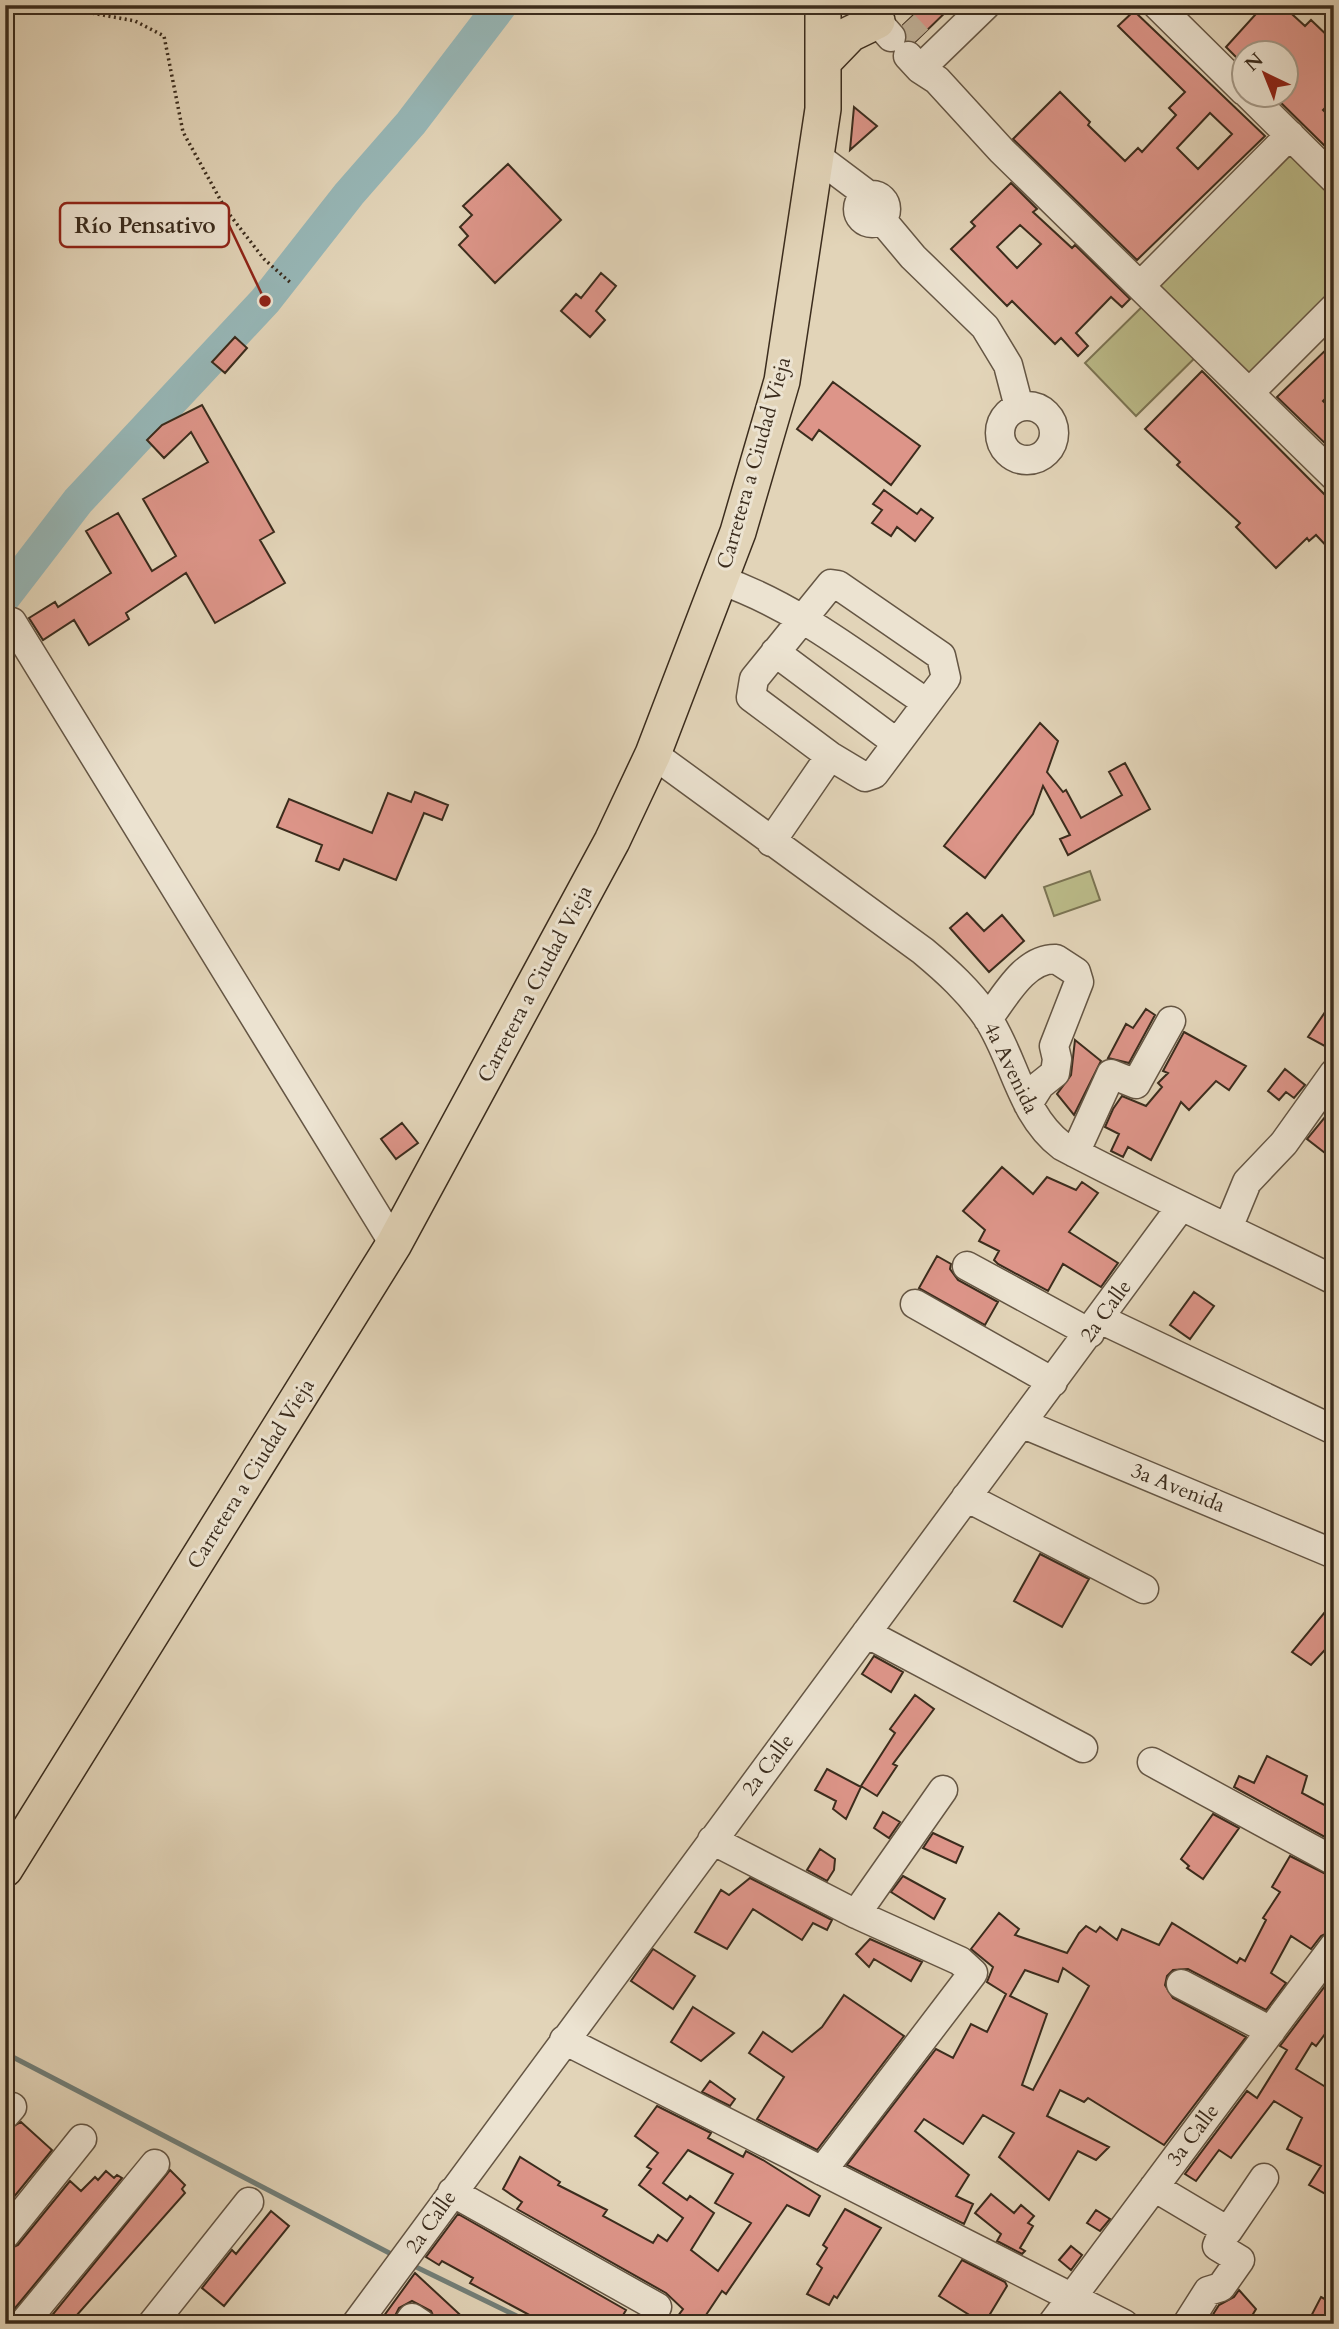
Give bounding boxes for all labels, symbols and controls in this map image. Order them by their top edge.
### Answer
north arrow [1230,38,1300,108]
text: N [1239,47,1269,77]
callout: Río Pensativo [60,203,229,247]
text: Río Pensativo [74,210,216,241]
street label: Carretera a Ciudad Vieja [710,353,798,573]
street label: Carretera a Ciudad Vieja [471,880,599,1088]
street label: 4a Avenida [976,1017,1046,1119]
street label: 2a Calle [1073,1274,1139,1348]
street label: Carretera a Ciudad Vieja [180,1373,322,1575]
street label: 3a Avenida [1127,1456,1229,1520]
street label: 2a Calle [735,1728,801,1802]
street label: 3a Calle [1160,2098,1226,2172]
street label: 2a Calle [399,2185,463,2259]

